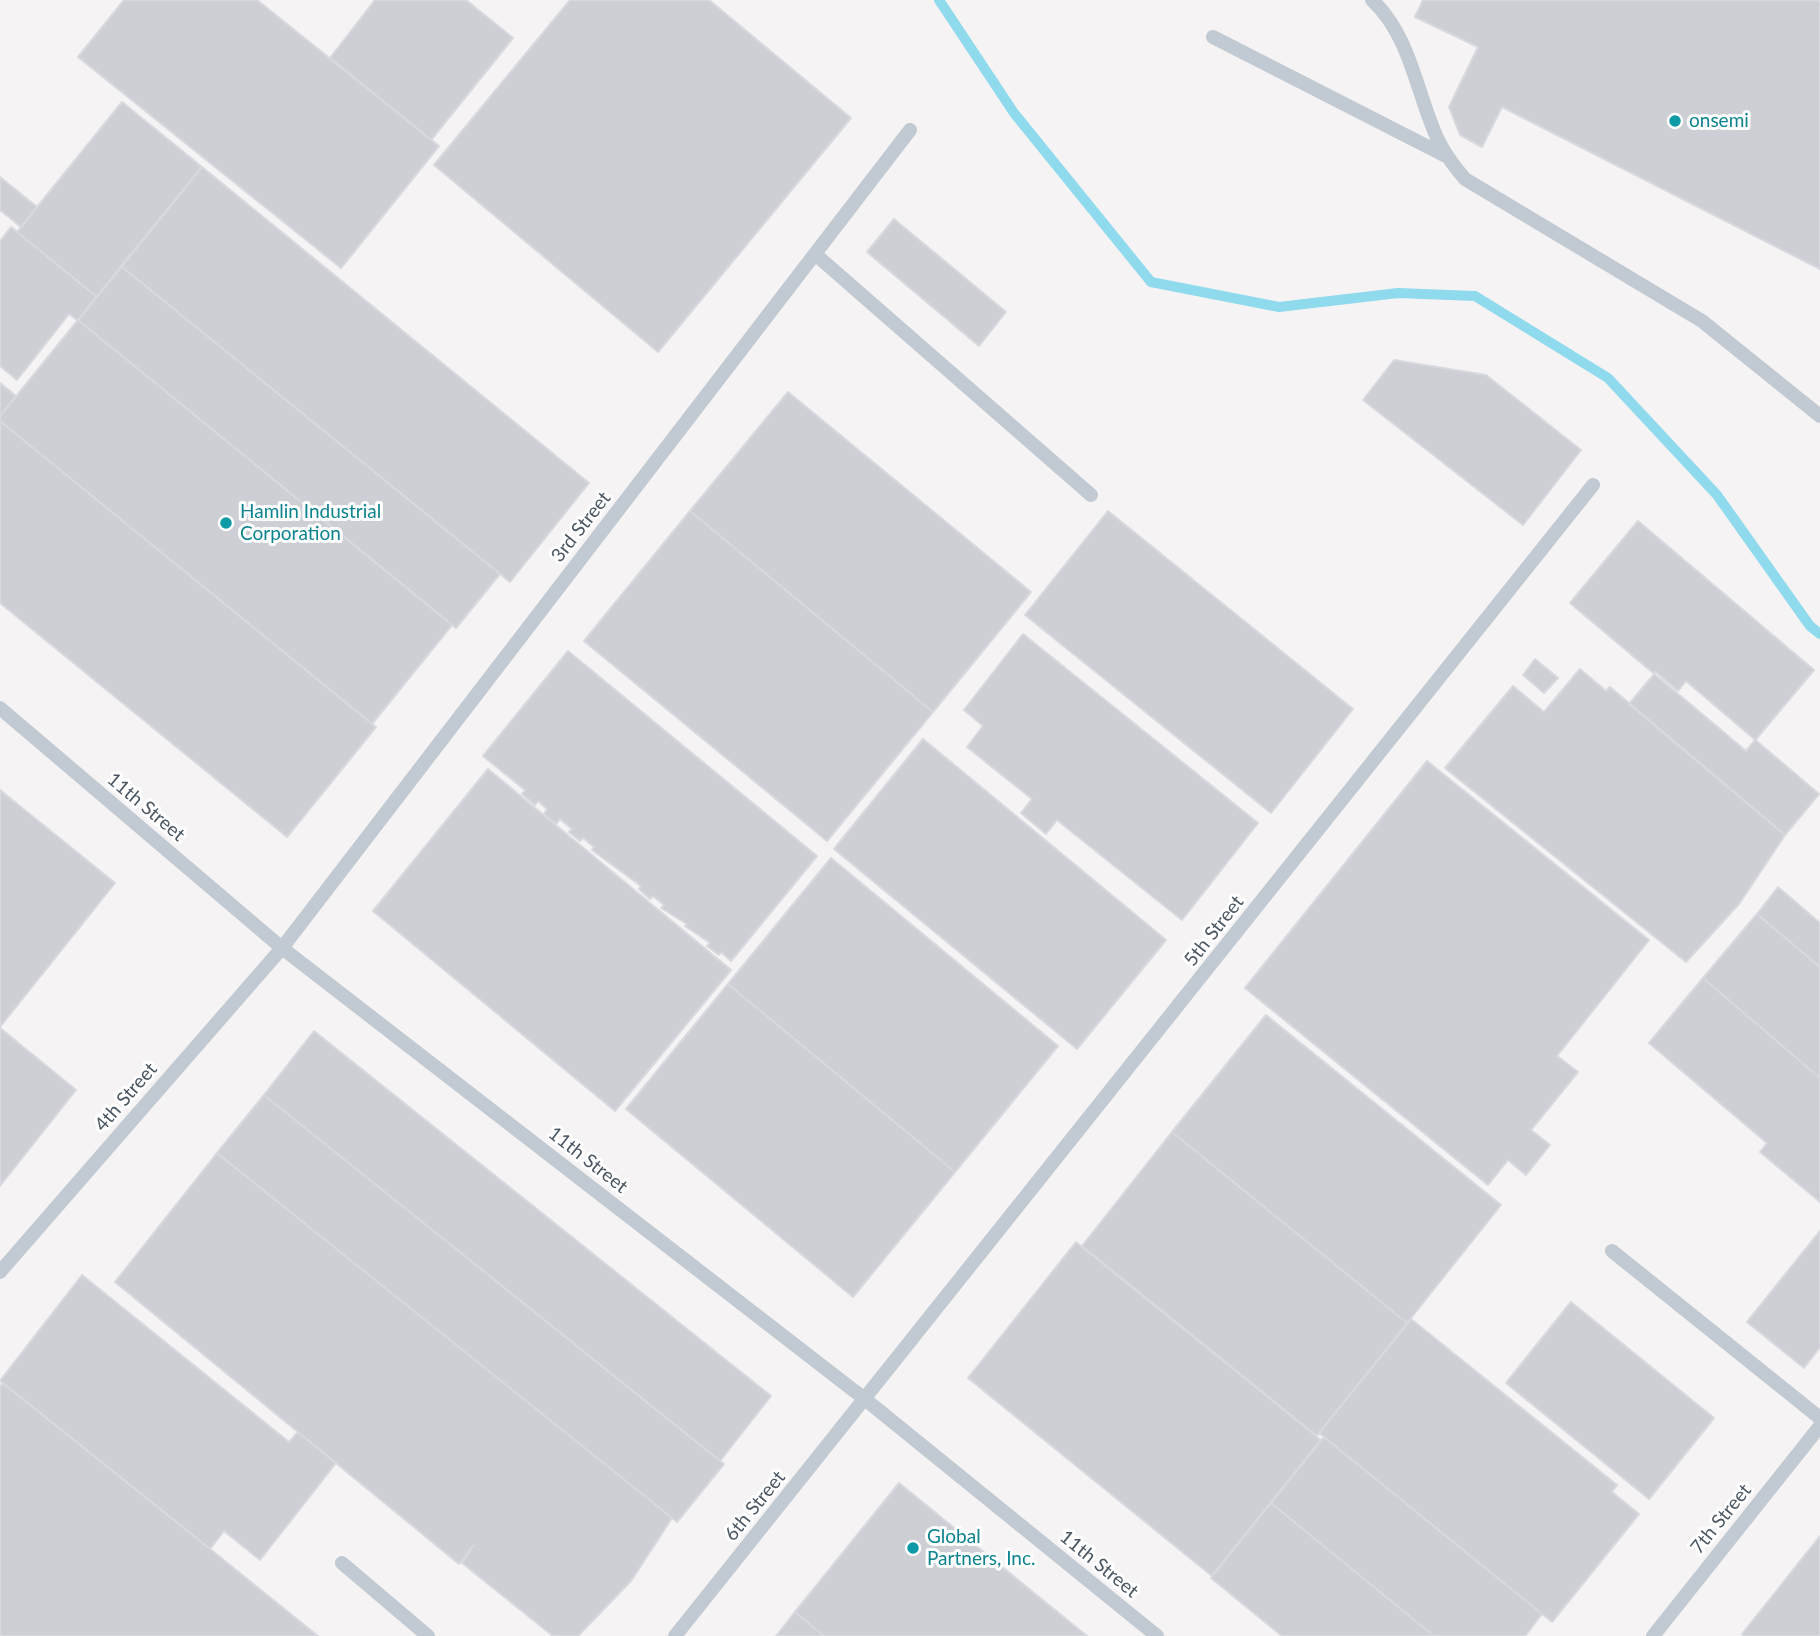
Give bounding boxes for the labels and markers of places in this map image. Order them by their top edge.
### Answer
place label: onsemi [1689,110,1749,132]
marker: onsemi [1667,113,1683,129]
place label: Hamlin Industrial Corporation [240,501,381,545]
marker: Hamlin Industrial Corporation [218,515,234,531]
place label: Global Partners, Inc. [927,1526,1036,1570]
marker: Global Partners, Inc. [905,1540,921,1556]

